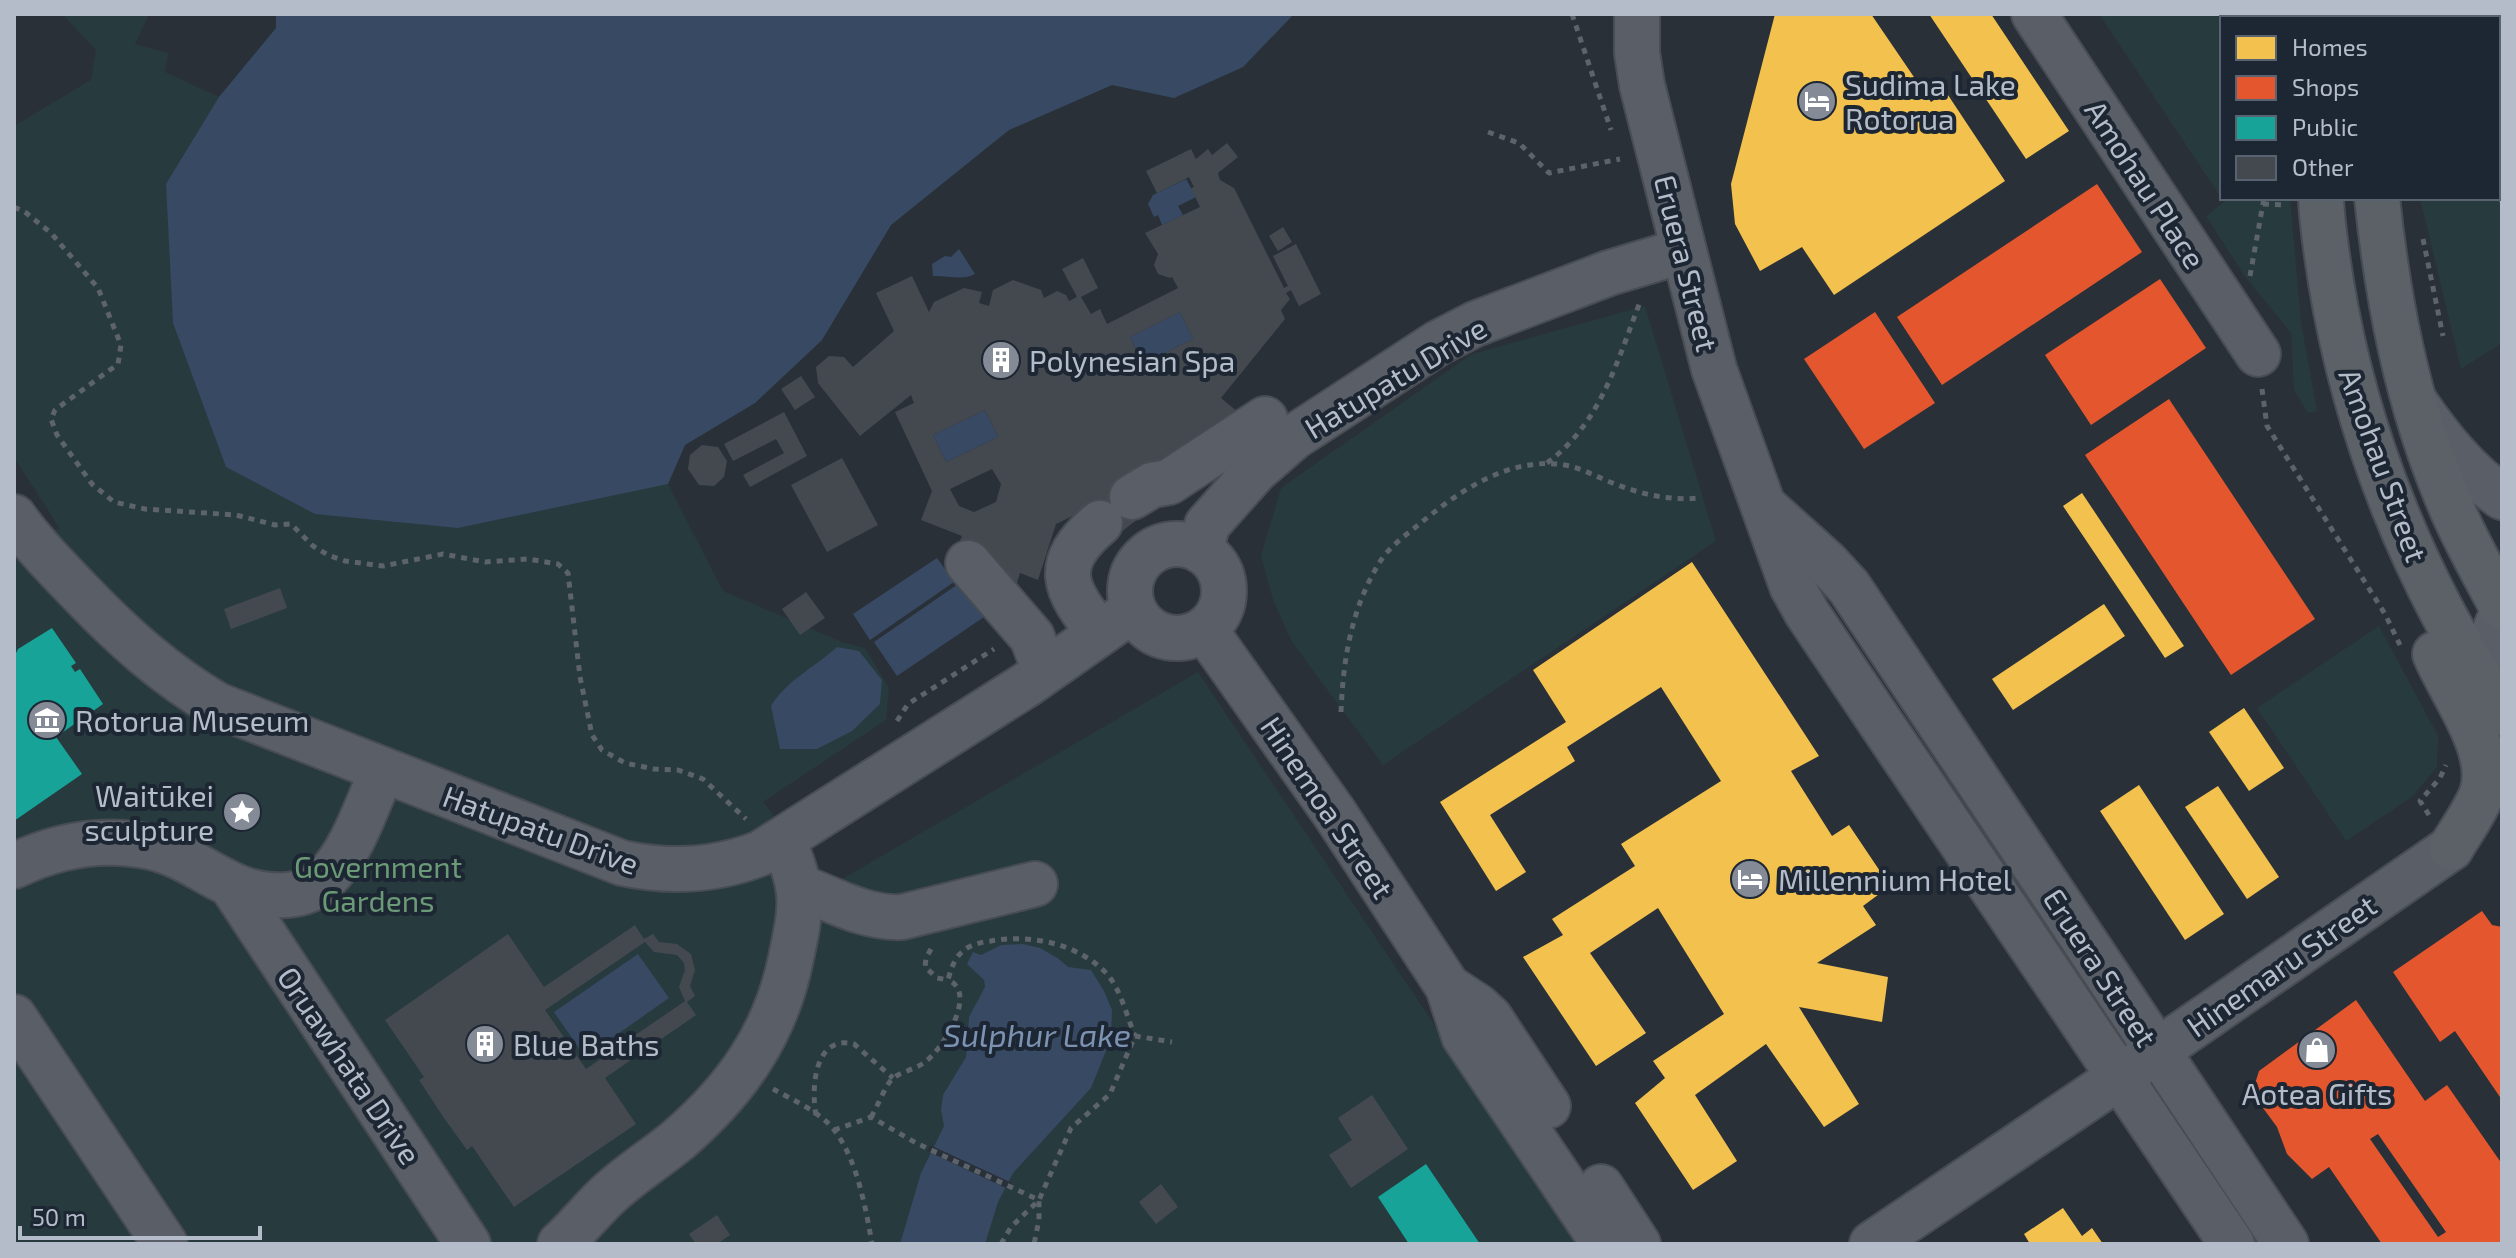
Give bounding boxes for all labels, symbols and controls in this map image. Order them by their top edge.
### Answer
legend [2220,16,2500,200]
text: Homes [2292,32,2368,61]
place label: Sudima Lake Rotorua [1845,66,2016,136]
text: Shops [2292,72,2359,101]
hotel icon: Sudima Lake Rotorua [1796,80,1838,122]
street label: Amohau Place [2078,93,2214,275]
text: Public [2292,112,2358,141]
text: Other [2292,152,2354,181]
street label: Eruera Street [1648,171,1726,355]
street label: Hatupatu Drive [1298,309,1492,445]
building icon: Polynesian Spa [980,339,1022,381]
place label: Polynesian Spa [1029,342,1235,378]
street label: Amohau Street [2332,363,2436,567]
museum icon: Rotorua Museum [26,699,68,741]
place label: Rotorua Museum [75,702,309,738]
street label: Hinemoa Street [1254,710,1402,904]
place label: Waitūkei sculpture [84,777,214,847]
street label: Hatupatu Drive [438,777,644,881]
place icon: Waitūkei sculpture [221,791,263,833]
park label: Government Gardens [294,848,462,918]
hotel icon: Millennium Hotel [1729,858,1771,900]
place label: Millennium Hotel [1778,861,2012,897]
street label: Eruera Street [2037,881,2165,1053]
street label: Hinemaru Street [2179,886,2383,1044]
street label: Oruawhata Drive [271,960,429,1170]
water label: Sulphur Lake [943,1015,1131,1054]
building icon: Blue Baths [464,1023,506,1065]
place label: Blue Baths [513,1026,660,1062]
shop icon: Aotea Gifts [2296,1029,2338,1071]
place label: Aotea Gifts [2242,1075,2392,1111]
scale bar [20,1190,260,1240]
text: 50 m [32,1202,86,1231]

